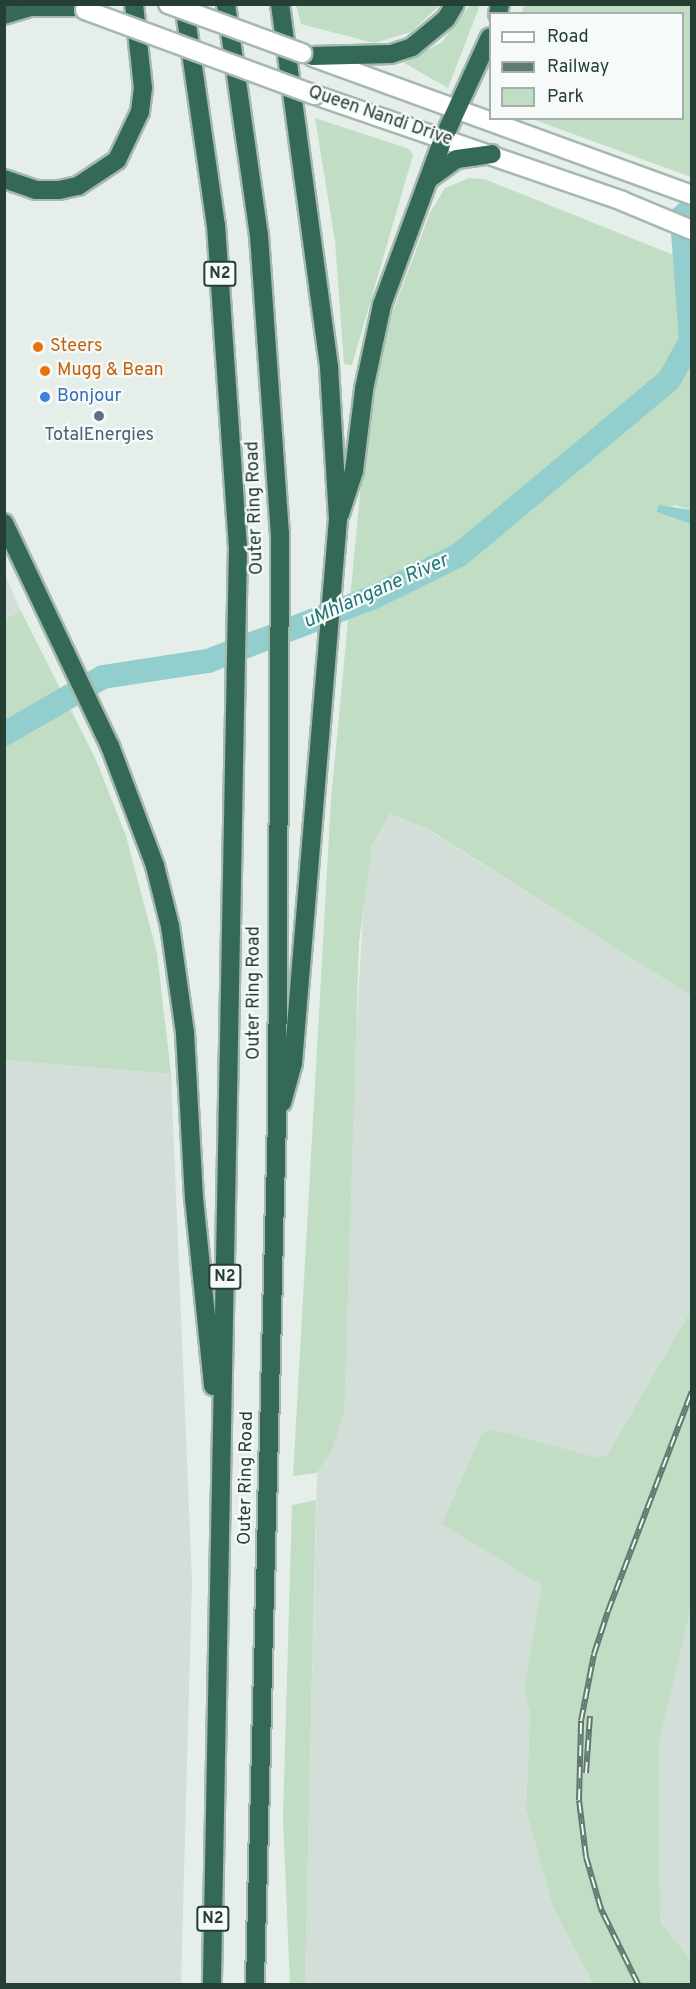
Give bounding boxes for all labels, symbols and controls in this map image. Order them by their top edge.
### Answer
legend [489,12,684,120]
text: Road [547,26,589,49]
text: Railway [547,56,609,79]
street label: Queen Nandi Drive [305,82,455,152]
text: Park [547,86,584,109]
road number: N2 [202,261,238,287]
place label: Steers [50,336,102,358]
marker: Steers [31,340,45,354]
place label: Mugg & Bean [57,360,164,382]
marker: Mugg & Bean [38,364,52,378]
place label: Bonjour [57,386,121,408]
marker: Bonjour [38,390,52,404]
marker: TotalEnergies [92,409,106,423]
place label: TotalEnergies [44,425,154,447]
street label: Outer Ring Road [243,441,269,575]
water label: uMhlangane River [300,549,452,635]
street label: Outer Ring Road [244,926,266,1060]
road number: N2 [207,1264,243,1290]
street label: Outer Ring Road [235,1411,259,1545]
road number: N2 [195,1906,231,1932]

